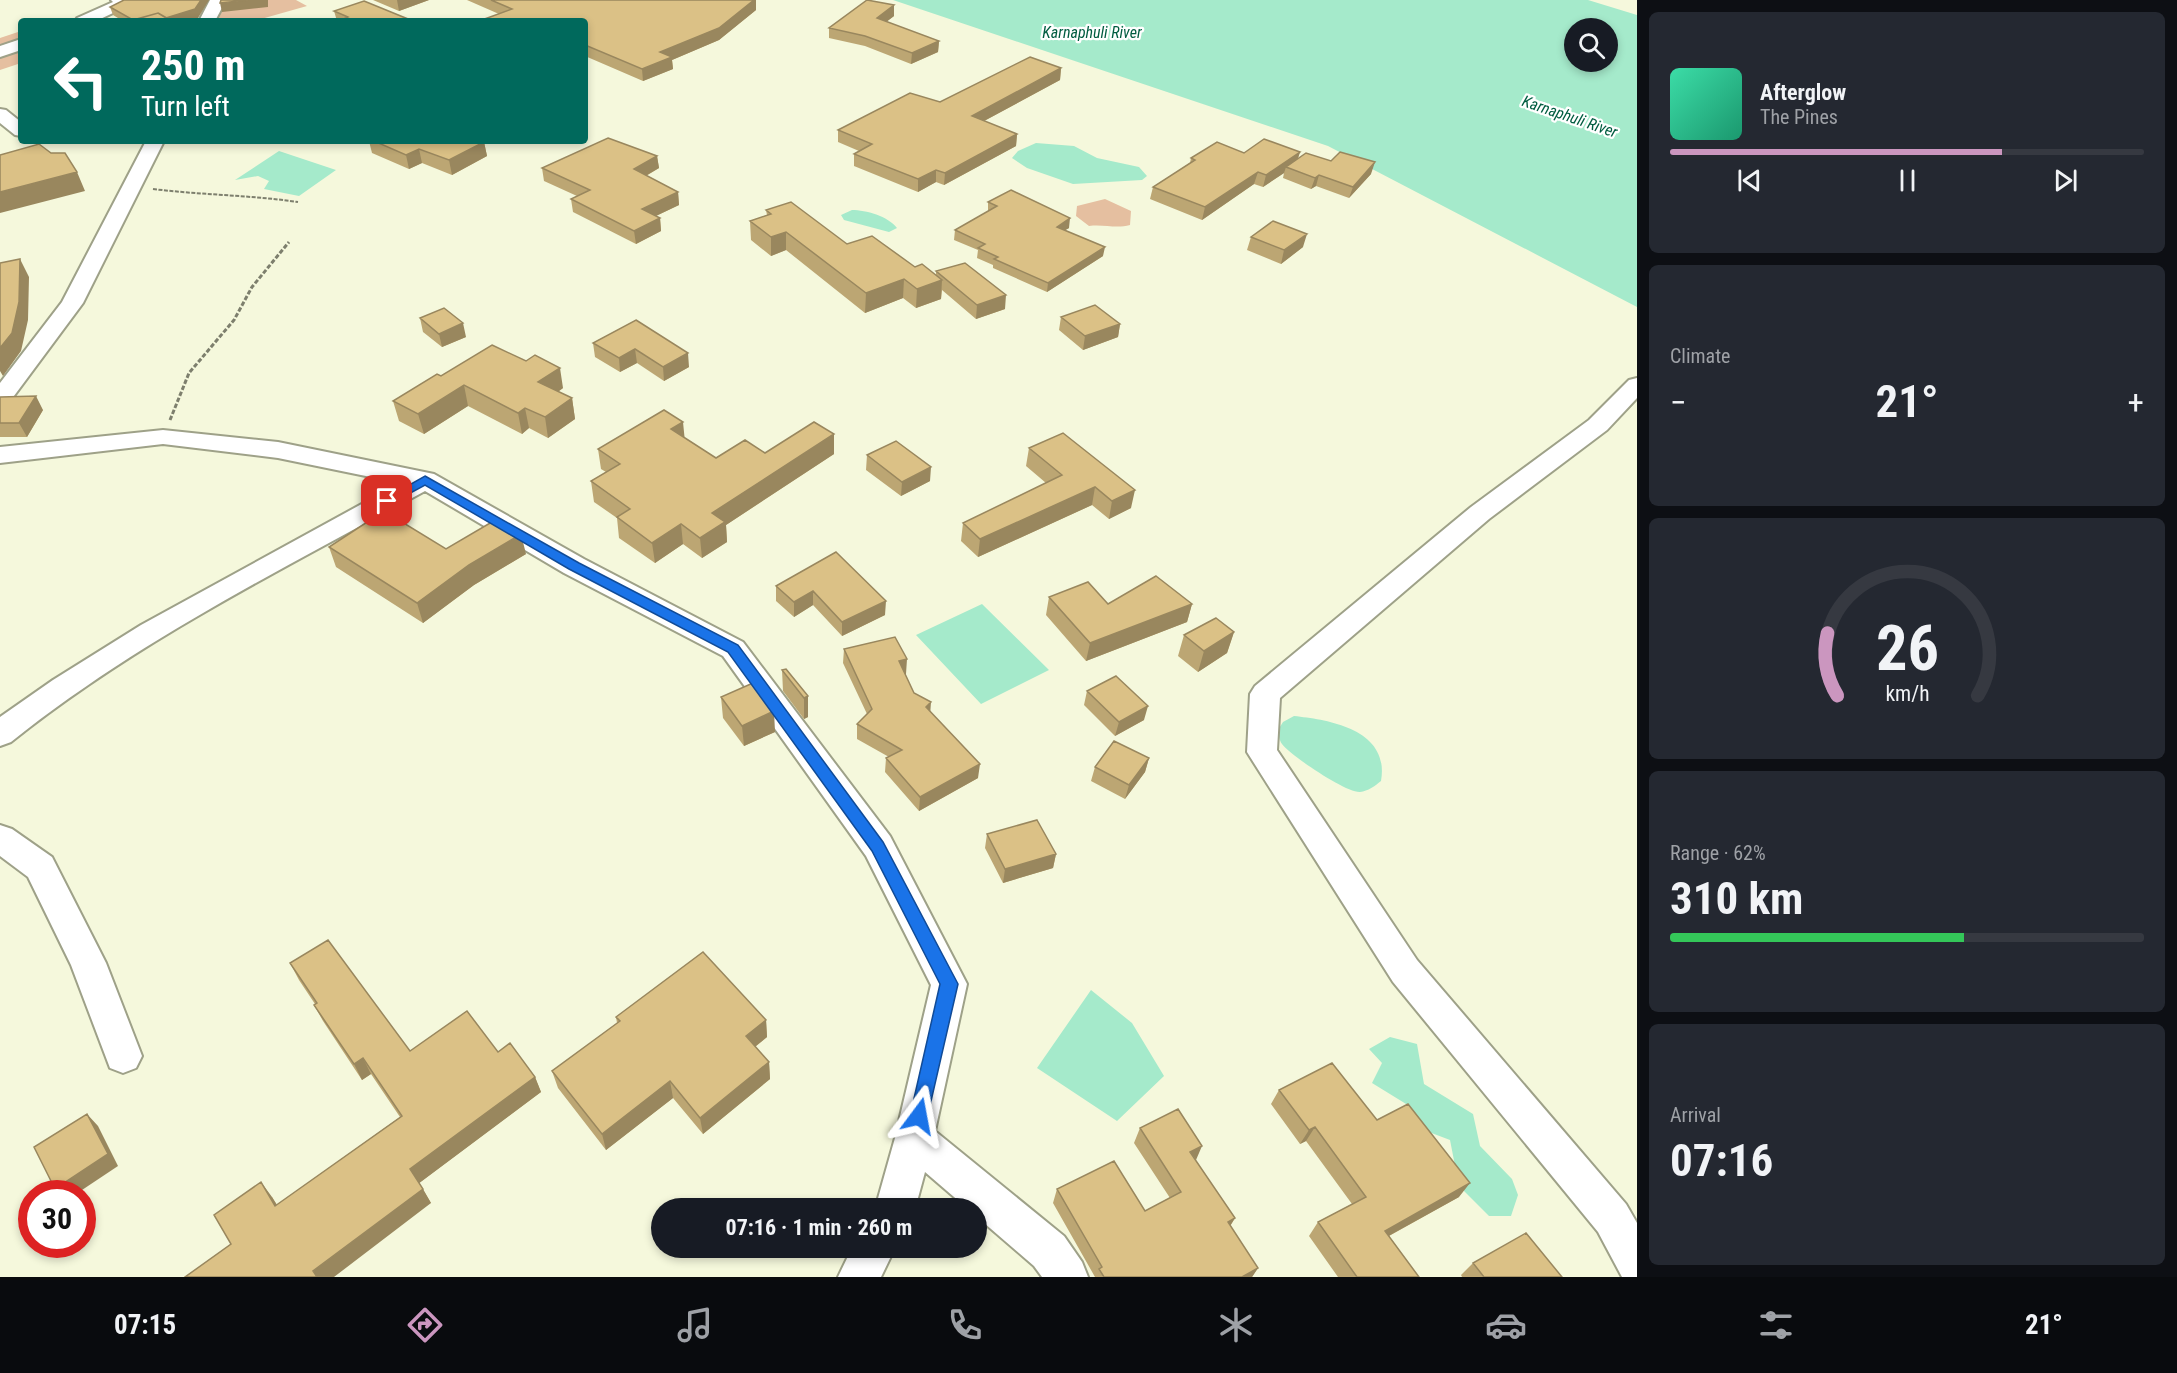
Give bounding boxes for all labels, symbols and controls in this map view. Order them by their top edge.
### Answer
map controls [1564,18,1618,72]
button: search [1564,18,1618,72]
water label: Karnaphuli River [1042,23,1143,42]
text: 250 m [141,41,246,90]
icon: left [42,42,120,120]
text: Afterglow [1760,80,1846,105]
text: Turn left [141,91,230,123]
water label: Karnaphuli River [1520,91,1621,142]
text: The Pines [1760,105,1838,129]
icon: previous [1733,164,1766,197]
icon: pause [1891,164,1924,197]
icon: next [2049,164,2082,197]
text: Climate [1670,344,1730,368]
text: 21° [1876,375,1939,428]
text: − [1670,383,1687,422]
text: + [2128,383,2144,422]
pin [361,475,412,526]
icon: arrive [370,484,403,517]
text: 26 [1875,612,1939,685]
text: km/h [1885,681,1929,706]
text: Range · 62% [1670,841,1766,865]
text: 310 km [1670,872,1803,925]
position arrow [887,1084,951,1148]
text: Arrival [1670,1103,1721,1127]
text: 07:16 [1670,1134,1773,1187]
speed limit sign: 30 [18,1180,96,1258]
text: 07:16 · 1 min · 260 m [726,1215,912,1240]
icon: directions [404,1304,446,1346]
icon: music [674,1304,716,1346]
icon: phone [944,1304,986,1346]
icon: climate [1215,1304,1257,1346]
icon: car [1485,1304,1527,1346]
icon: filters [1755,1304,1797,1346]
text: 07:15 [114,1309,176,1341]
text: 21° [2025,1309,2063,1341]

